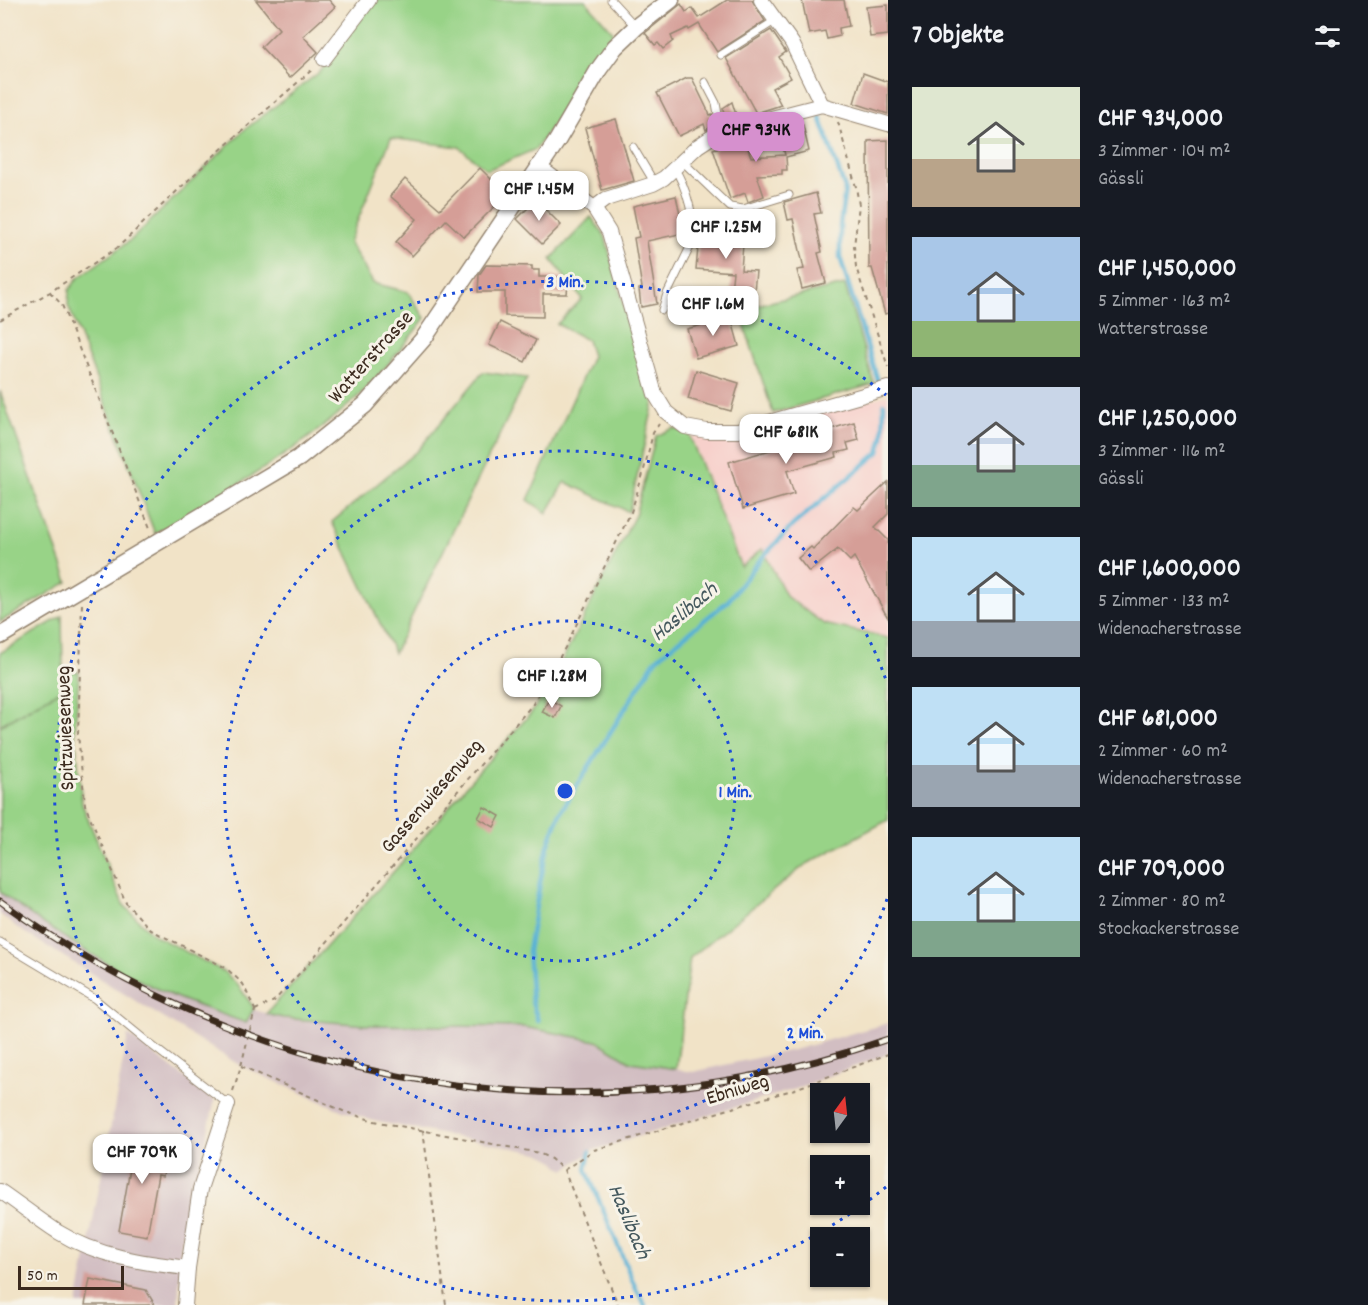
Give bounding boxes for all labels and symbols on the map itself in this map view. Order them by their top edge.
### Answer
pin: CHF 934K [694,112,818,163]
pin: CHF 1.45M [470,171,608,222]
pin: CHF 1.25M [657,209,795,260]
text: 3 Min. [546,271,584,296]
pin: CHF 1.6M [651,286,775,337]
street label: Watterstrasse [322,305,422,411]
pin: CHF 681K [724,414,848,465]
water label: Haslibach [645,575,726,650]
pin: CHF 1.28M [483,658,621,709]
street label: Spitzwiesenweg [50,665,84,791]
street label: Gassenwiesenweg [375,733,491,861]
centre of rings [555,781,575,801]
text: 1 Min. [718,781,752,806]
text: 2 Min. [786,1022,824,1047]
street label: Ebniweg [703,1067,773,1115]
north arrow [810,1083,870,1143]
pin: CHF 709K [80,1134,204,1185]
water label: Haslibach [598,1180,658,1265]
scale bar [18,1263,124,1290]

